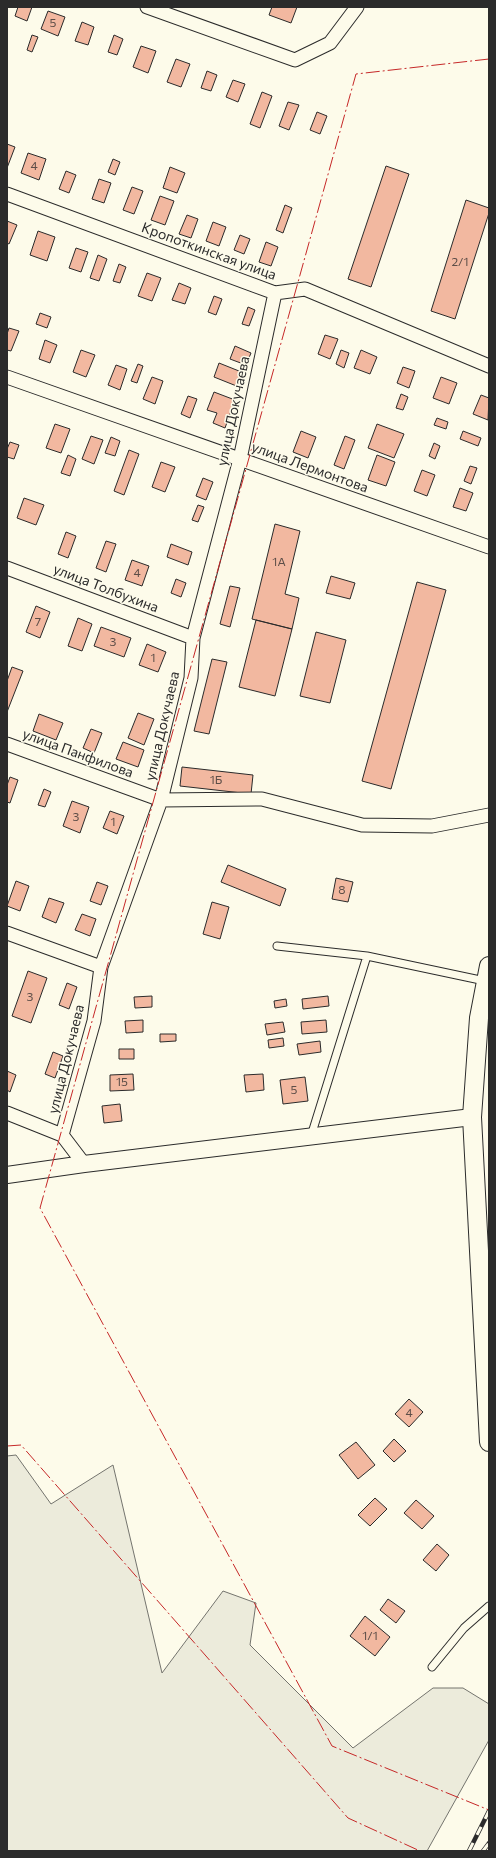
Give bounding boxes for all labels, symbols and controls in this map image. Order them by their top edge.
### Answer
house number: 5 [50,15,57,29]
house number: 4 [30,158,38,172]
street label: Кропоткинская улица [139,218,279,283]
house number: 2/1 [451,254,469,268]
street label: улица Докучаева [213,354,252,467]
street label: улица Лермонтова [250,438,371,496]
house number: 1А [272,554,286,568]
street label: улица Толбухина [51,560,161,615]
house number: 4 [133,565,141,579]
house number: 7 [35,614,41,628]
house number: 3 [110,634,117,648]
house number: 1 [150,650,156,664]
street label: улица Докучаева [141,670,182,782]
street label: улица Панфилова [20,725,136,781]
house number: 1Б [210,772,223,786]
house number: 3 [73,809,80,823]
house number: 1 [110,814,116,828]
house number: 8 [338,882,346,896]
house number: 3 [27,989,34,1003]
street label: улица Докучаева [44,1003,87,1115]
house number: 15 [116,1074,128,1088]
house number: 5 [291,1082,298,1096]
house number: 4 [405,1405,413,1419]
house number: 1/1 [362,1628,378,1642]

